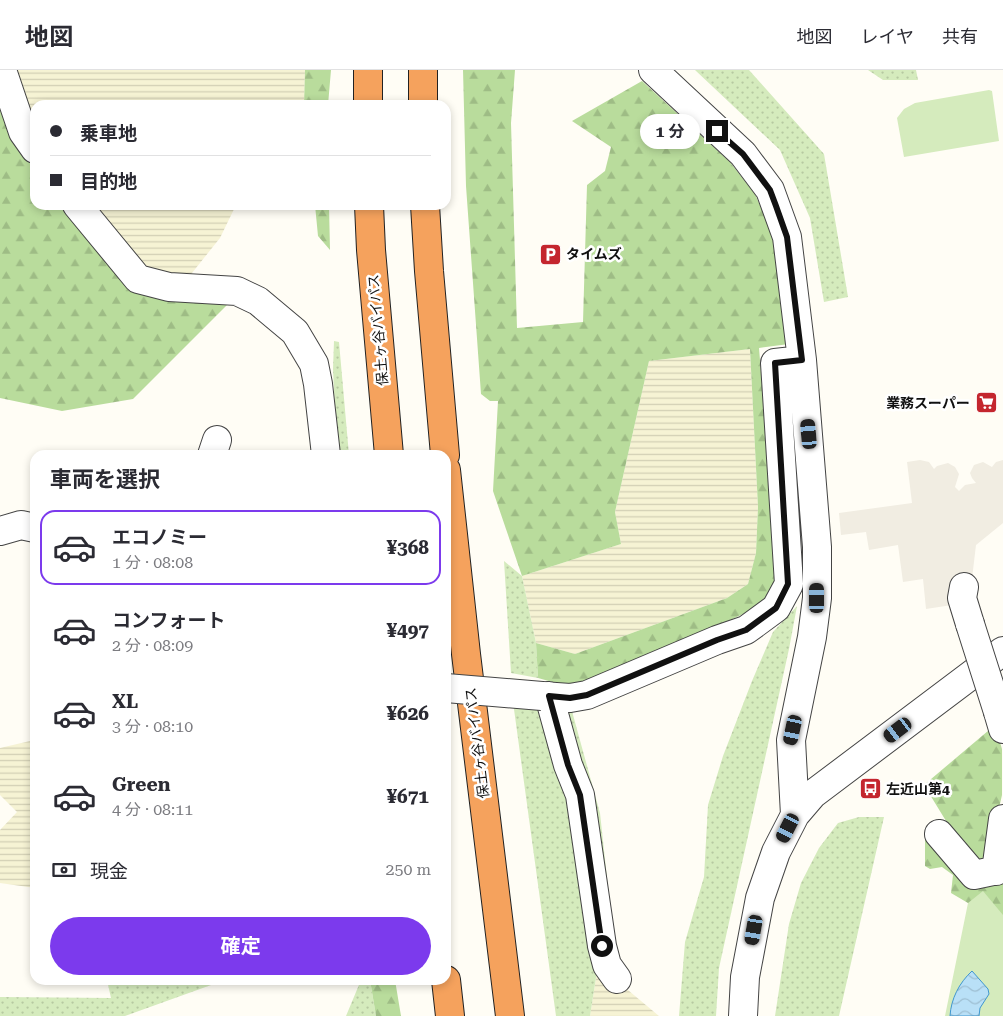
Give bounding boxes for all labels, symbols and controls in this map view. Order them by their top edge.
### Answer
text: 地図 [25,23,73,51]
text: 地図 [797,26,833,47]
text: レイヤ [861,26,914,47]
text: 共有 [942,26,978,47]
callout: 1 分 [640,114,700,148]
route end [706,120,728,142]
text: 乗車地 [80,122,137,145]
text: 1 分 [655,122,685,141]
text: 目的地 [80,170,137,193]
parking icon: タイムズ [538,242,562,266]
place label: タイムズ [566,246,622,262]
street label: 保土ヶ谷バイパス [365,274,391,386]
supermarket icon: 業務スーパー [974,391,998,415]
place label: 業務スーパー [886,395,970,411]
car [800,418,817,450]
text: 車両を選択 [50,467,160,492]
icon: car [52,525,97,570]
text: エコノミー [112,526,207,549]
text: ¥368 [386,536,429,559]
text: 1 分 · 08:08 [112,553,193,572]
car [809,583,824,613]
icon: car [52,608,97,653]
text: コンフォート [112,609,225,632]
text: ¥497 [386,619,429,642]
text: 2 分 · 08:09 [112,636,193,655]
street label: 保土ヶ谷バイパス [462,687,492,799]
text: XL [112,690,138,713]
icon: car [52,691,97,736]
text: ¥626 [386,702,429,725]
car [782,714,803,746]
car [881,715,914,745]
text: 3 分 · 08:10 [112,717,193,736]
text: Green [112,773,170,796]
icon: car [52,774,97,819]
bus stop icon: 左近山第4 [858,777,882,801]
place label: 左近山第4 [886,781,950,797]
text: ¥671 [386,785,429,808]
text: 4 分 · 08:11 [112,800,193,819]
car [774,811,801,845]
icon: cash [50,856,78,884]
text: 現金 [90,860,128,883]
text: 250 m [385,860,431,879]
car [744,914,763,946]
button: 確定 [50,917,431,975]
route start [591,935,613,957]

